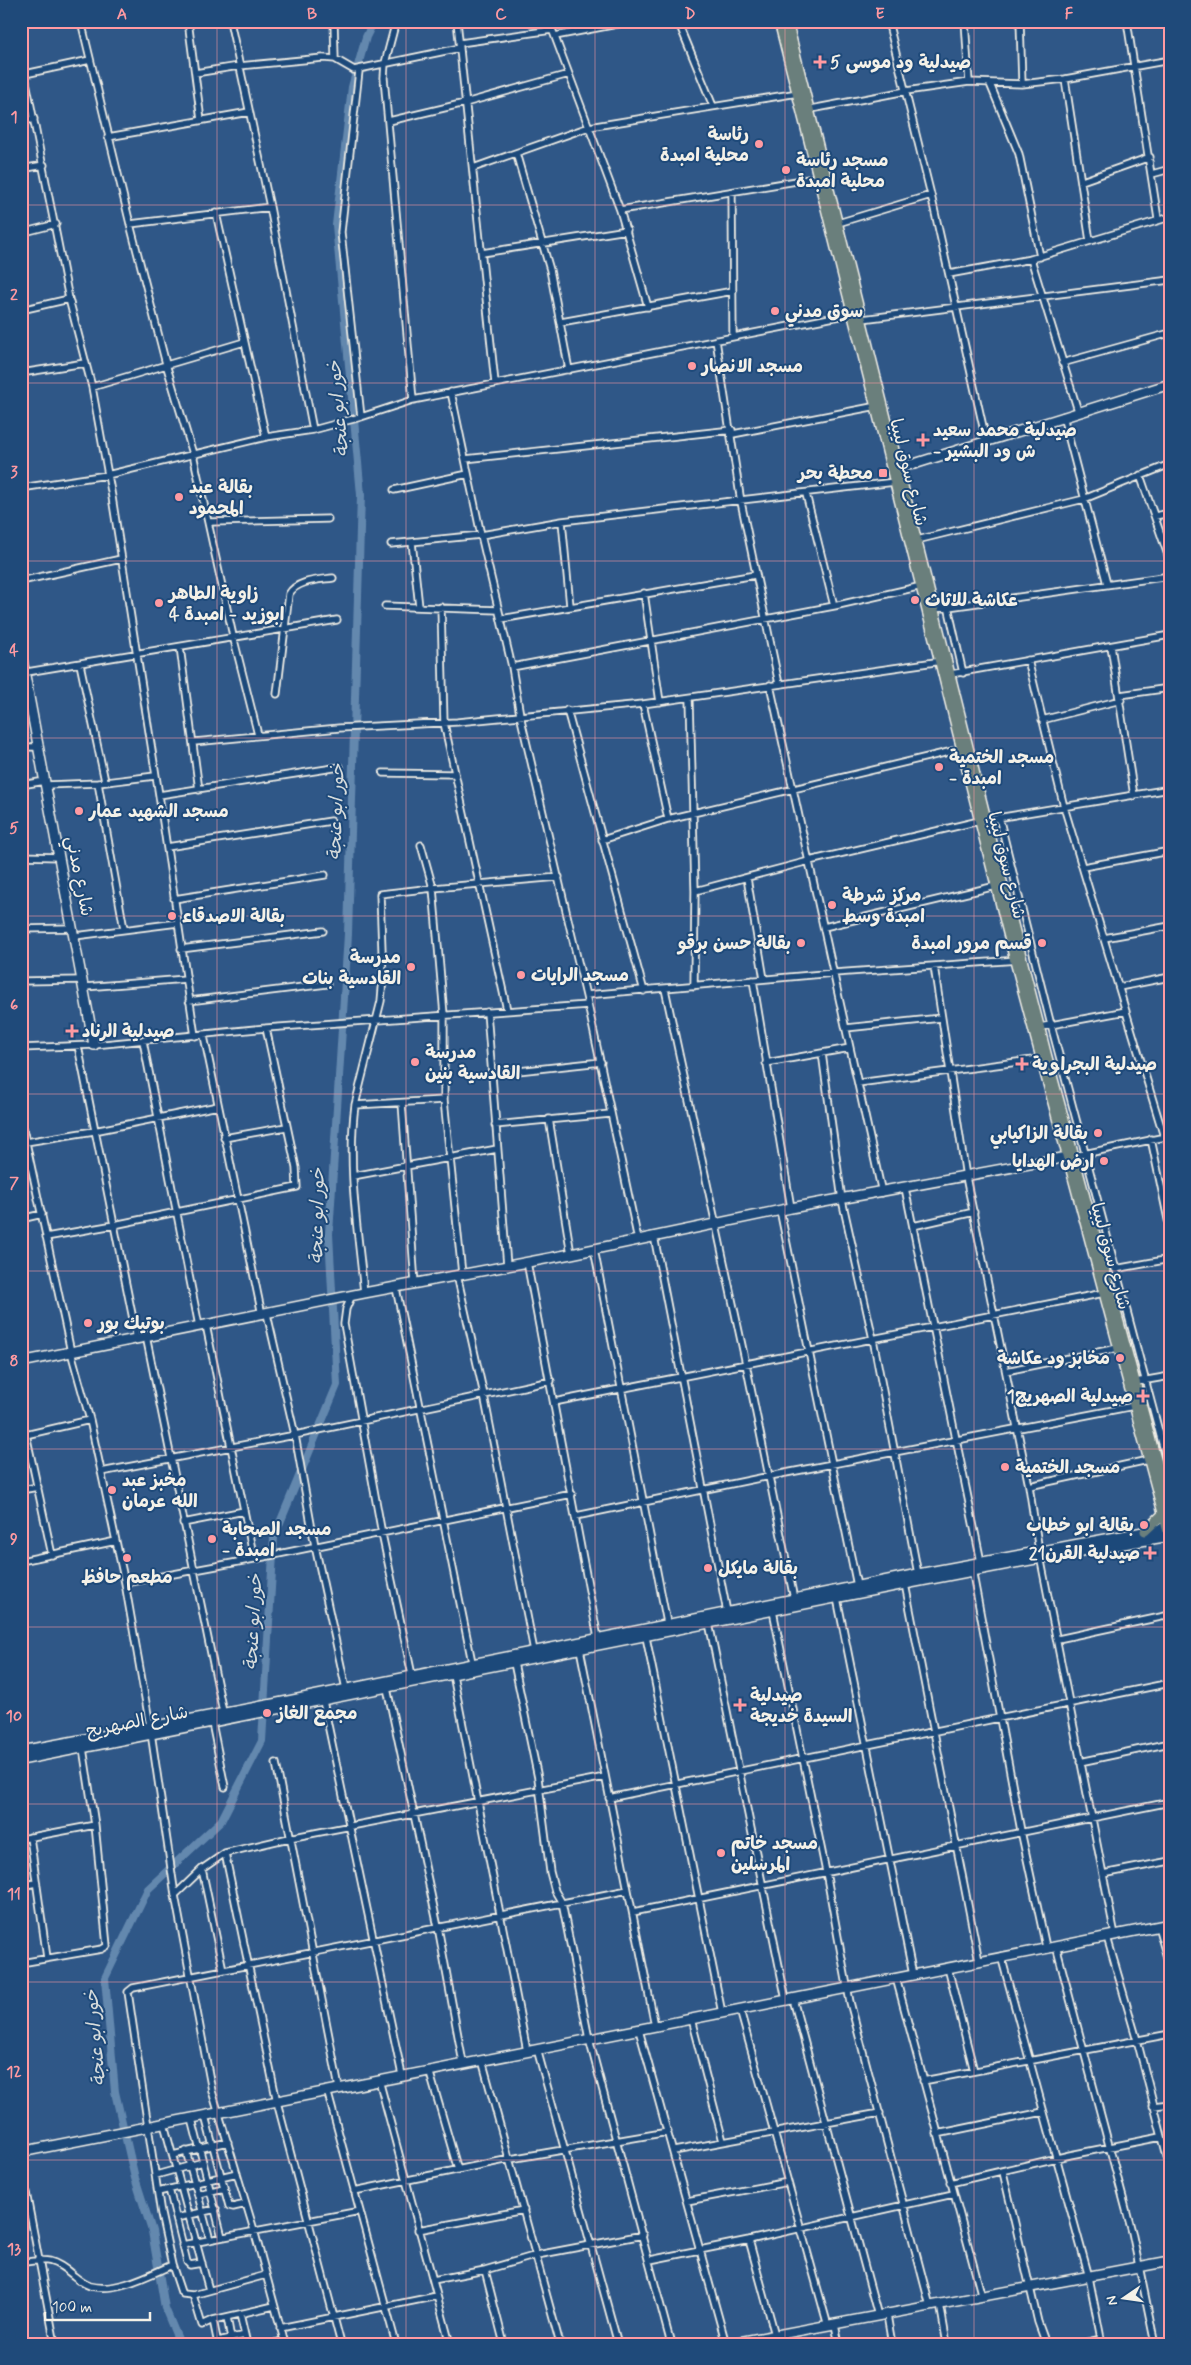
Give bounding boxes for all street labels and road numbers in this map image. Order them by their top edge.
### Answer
street label: شارع سوق ليبيا [883,416,933,528]
street label: شارع سوق ليبيا [981,809,1031,921]
street label: شارع مدني [57,834,99,919]
street label: شارع سوق ليبيا [1084,1200,1136,1312]
street label: شارع الصهريج [84,1700,190,1744]

